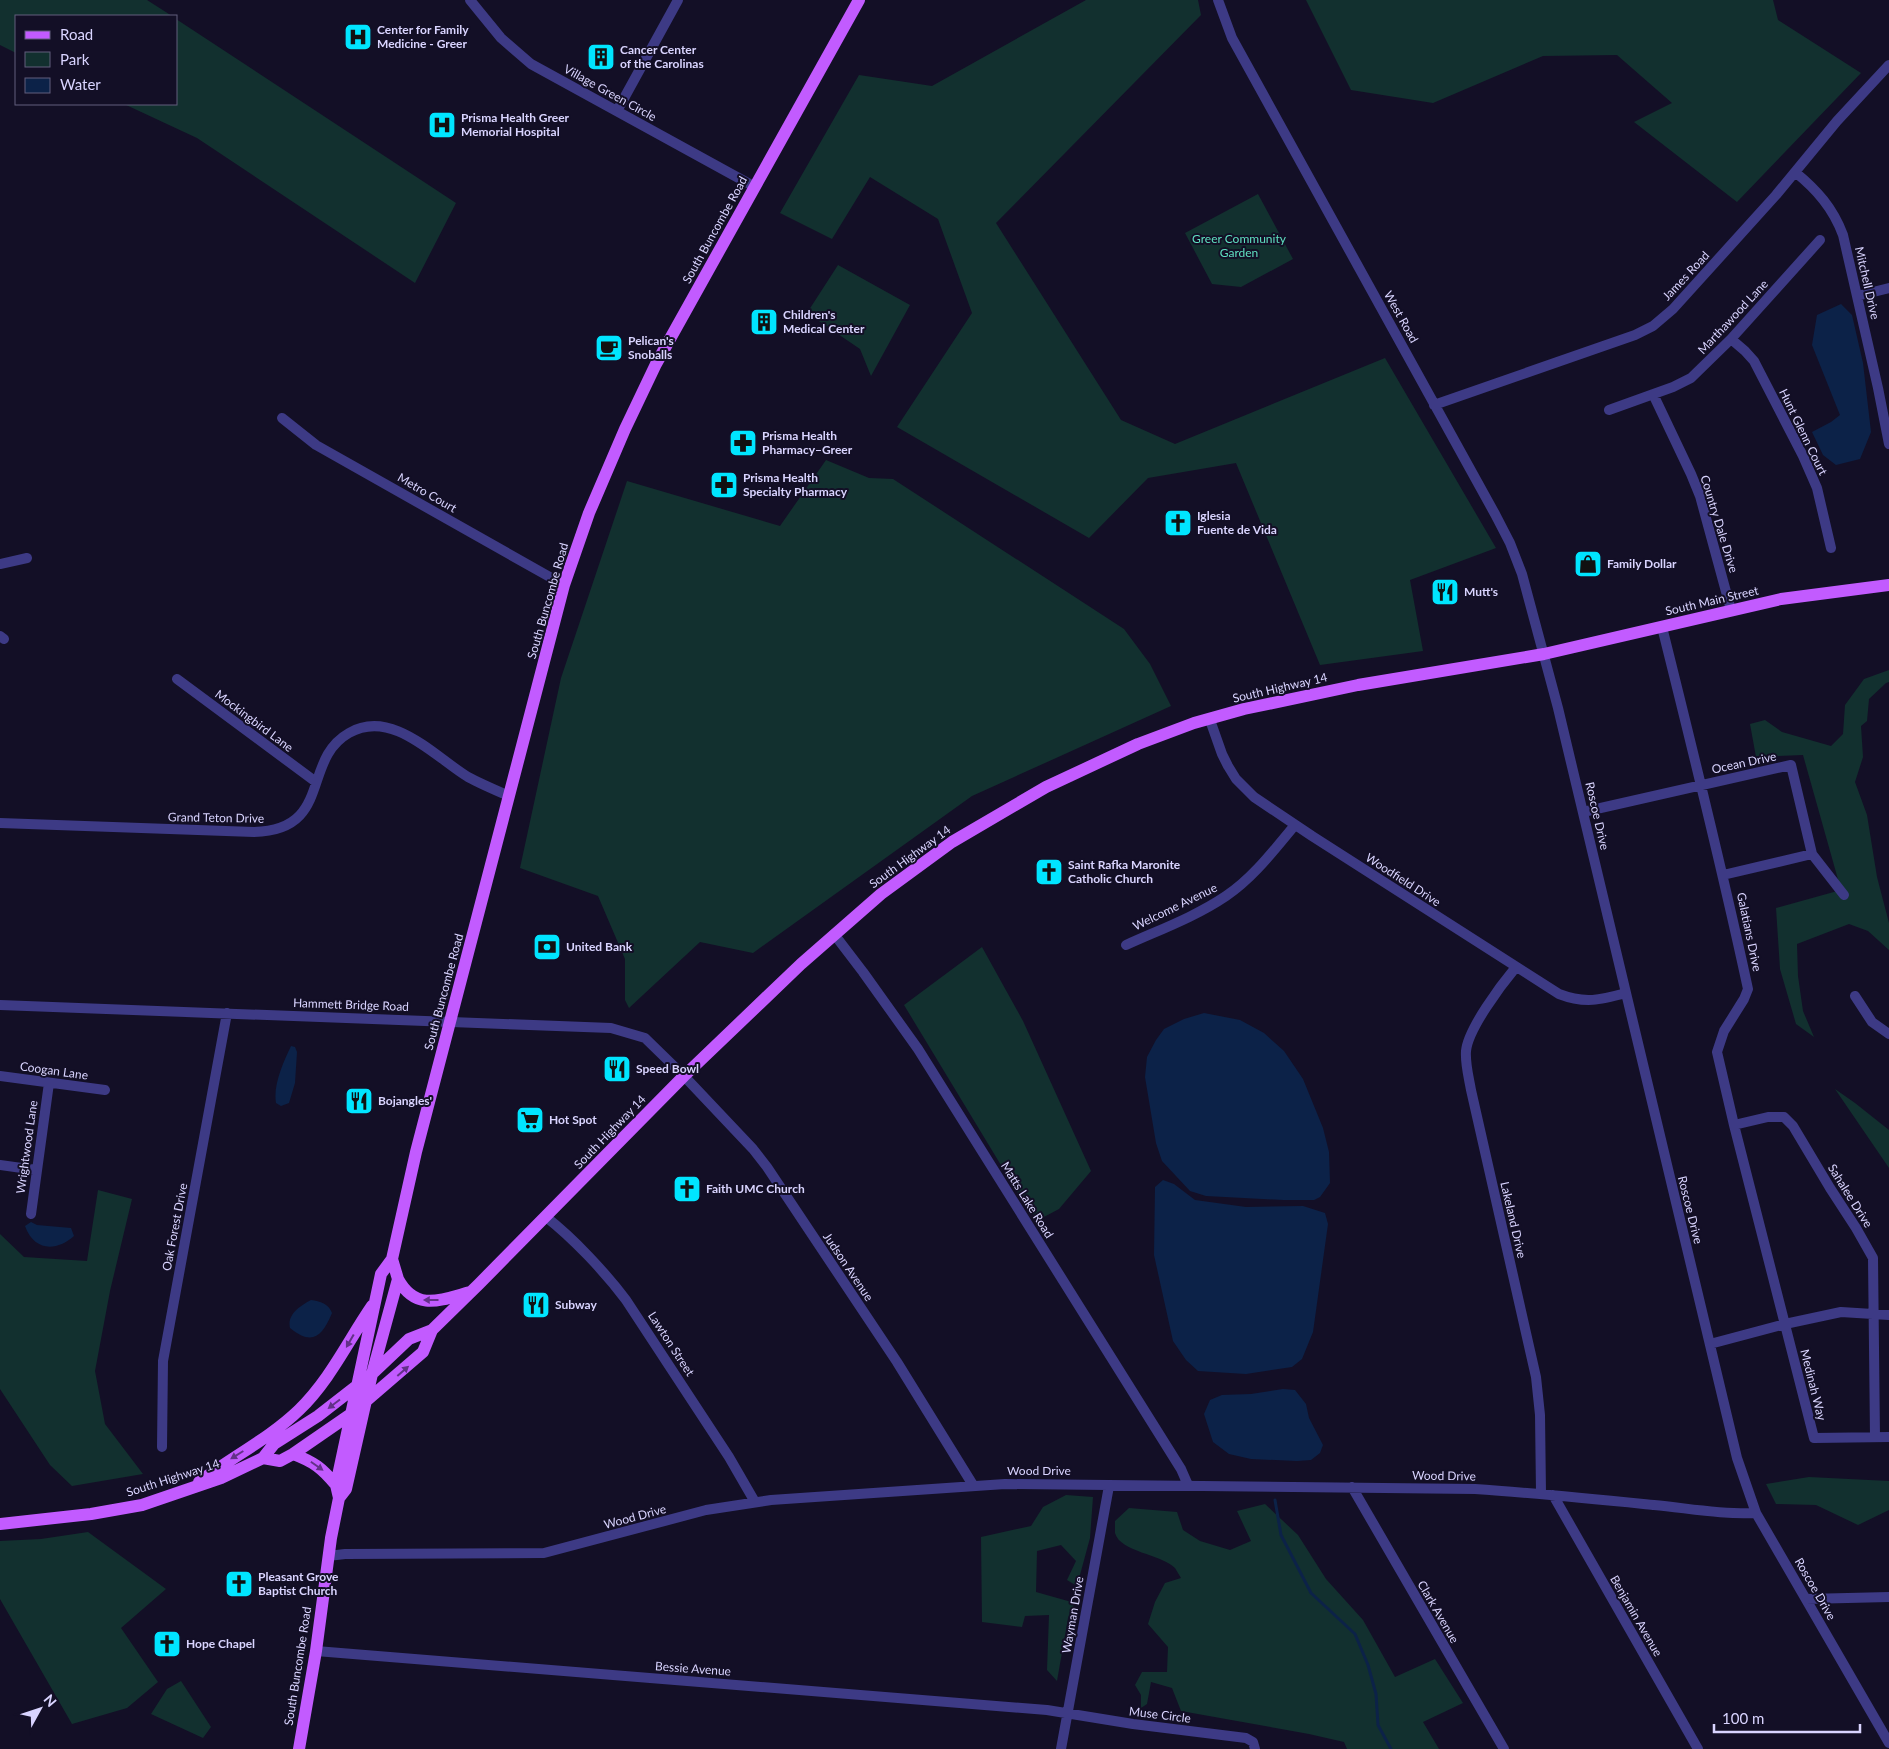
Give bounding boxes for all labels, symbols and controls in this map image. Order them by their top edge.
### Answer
legend [15,15,178,105]
hospital icon: Center for Family Medicine - Greer [343,22,373,52]
place label: Center for Family Medicine - Greer [377,22,469,51]
text: Road [60,25,93,43]
building icon: Cancer Center of the Carolinas [586,42,616,72]
place label: Cancer Center of the Carolinas [620,42,704,71]
text: Park [60,50,90,68]
street label: Village Green Circle [561,61,659,124]
text: Water [60,75,101,93]
hospital icon: Prisma Health Greer Memorial Hospital [427,110,457,140]
place label: Prisma Health Greer Memorial Hospital [461,110,570,139]
street label: South Buncombe Road [679,174,750,286]
park label: Greer Community Garden [1192,231,1287,260]
street label: Mitchell Drive [1852,245,1883,321]
street label: James Road [1659,248,1712,303]
street label: Marthawood Lane [1694,276,1771,357]
street label: West Road [1381,288,1422,345]
building icon: Children's Medical Center [749,307,779,337]
place label: Children's Medical Center [783,307,865,336]
cafe icon: Pelican's Snoballs [594,333,624,363]
place label: Pelican's Snoballs [628,333,674,362]
street label: Hunt Glenn Court [1776,386,1831,478]
pharmacy icon: Prisma Health Pharmacy–Greer [728,428,758,458]
place label: Prisma Health Pharmacy–Greer [762,428,853,457]
street label: Metro Court [395,470,460,516]
pharmacy icon: Prisma Health Specialty Pharmacy [709,470,739,500]
place label: Prisma Health Specialty Pharmacy [743,470,848,499]
street label: Country Dale Drive [1697,473,1741,575]
church icon: Iglesia Fuente de Vida [1163,508,1193,538]
place label: Iglesia Fuente de Vida [1197,508,1277,537]
street label: South Buncombe Road [524,541,571,661]
shop icon: Family Dollar [1573,549,1603,579]
place label: Family Dollar [1607,556,1677,571]
restaurant icon: Mutt's [1430,577,1460,607]
street label: South Main Street [1664,582,1761,619]
place label: Mutt's [1464,584,1498,599]
street label: South Highway 14 [1231,669,1329,706]
street label: Mockingbird Lane [212,686,296,755]
street label: Ocean Drive [1710,748,1778,777]
street label: Roscoe Drive [1582,780,1613,851]
street label: Grand Teton Drive [168,809,264,826]
street label: South Highway 14 [866,822,953,891]
street label: Woodfield Drive [1363,850,1444,909]
church icon: Saint Rafka Maronite Catholic Church [1034,857,1064,887]
place label: Saint Rafka Maronite Catholic Church [1068,857,1181,886]
street label: Welcome Avenue [1130,880,1219,933]
street label: Galatians Drive [1734,891,1765,973]
street label: South Buncombe Road [421,932,466,1052]
bank icon: United Bank [532,932,562,962]
place label: United Bank [566,939,633,954]
street label: Hammett Bridge Road [293,995,409,1014]
restaurant icon: Speed Bowl [602,1054,632,1084]
street label: Coogan Lane [19,1058,89,1083]
place label: Speed Bowl [636,1061,699,1076]
restaurant icon: Bojangles' [344,1086,374,1116]
street label: South Highway 14 [571,1092,649,1172]
place label: Bojangles' [378,1093,432,1108]
street label: Wrightwood Lane [13,1099,40,1195]
supermarket icon: Hot Spot [515,1105,545,1135]
place label: Hot Spot [549,1112,597,1127]
street label: Matts Lake Road [998,1159,1057,1241]
street label: Sahalee Drive [1825,1161,1876,1230]
church icon: Faith UMC Church [672,1174,702,1204]
street label: Roscoe Drive [1675,1174,1706,1245]
street label: Lakeland Drive [1497,1180,1530,1260]
place label: Faith UMC Church [706,1181,805,1196]
street label: Oak Forest Drive [159,1182,190,1272]
street label: Judson Avenue [820,1230,877,1304]
restaurant icon: Subway [521,1290,551,1320]
one-way arrow [423,1296,439,1304]
place label: Subway [555,1297,597,1312]
street label: Lawton Street [645,1309,698,1379]
one-way arrow [346,1335,355,1348]
street label: Medinah Way [1797,1348,1830,1423]
one-way arrow [396,1365,409,1376]
one-way arrow [327,1399,341,1409]
one-way arrow [230,1450,243,1459]
street label: South Highway 14 [124,1455,221,1500]
one-way arrow [310,1461,324,1471]
street label: Wood Drive [1007,1463,1071,1478]
street label: Wood Drive [1412,1467,1476,1484]
street label: Wood Drive [602,1501,668,1532]
street label: Roscoe Drive [1792,1555,1839,1623]
church icon: Pleasant Grove Baptist Church [224,1569,254,1599]
place label: Pleasant Grove Baptist Church [258,1569,339,1598]
street label: Benjamin Avenue [1607,1572,1666,1659]
street label: Wayman Drive [1058,1575,1087,1655]
street label: Clark Avenue [1415,1578,1462,1646]
street label: South Buncombe Road [281,1605,314,1726]
church icon: Hope Chapel [152,1629,182,1659]
place label: Hope Chapel [186,1636,255,1651]
street label: Bessie Avenue [655,1658,731,1679]
north arrow [15,1684,65,1734]
text: N [40,1691,60,1710]
scale bar [1714,1702,1860,1734]
street label: Muse Circle [1128,1703,1192,1726]
text: 100 m [1722,1709,1764,1727]

